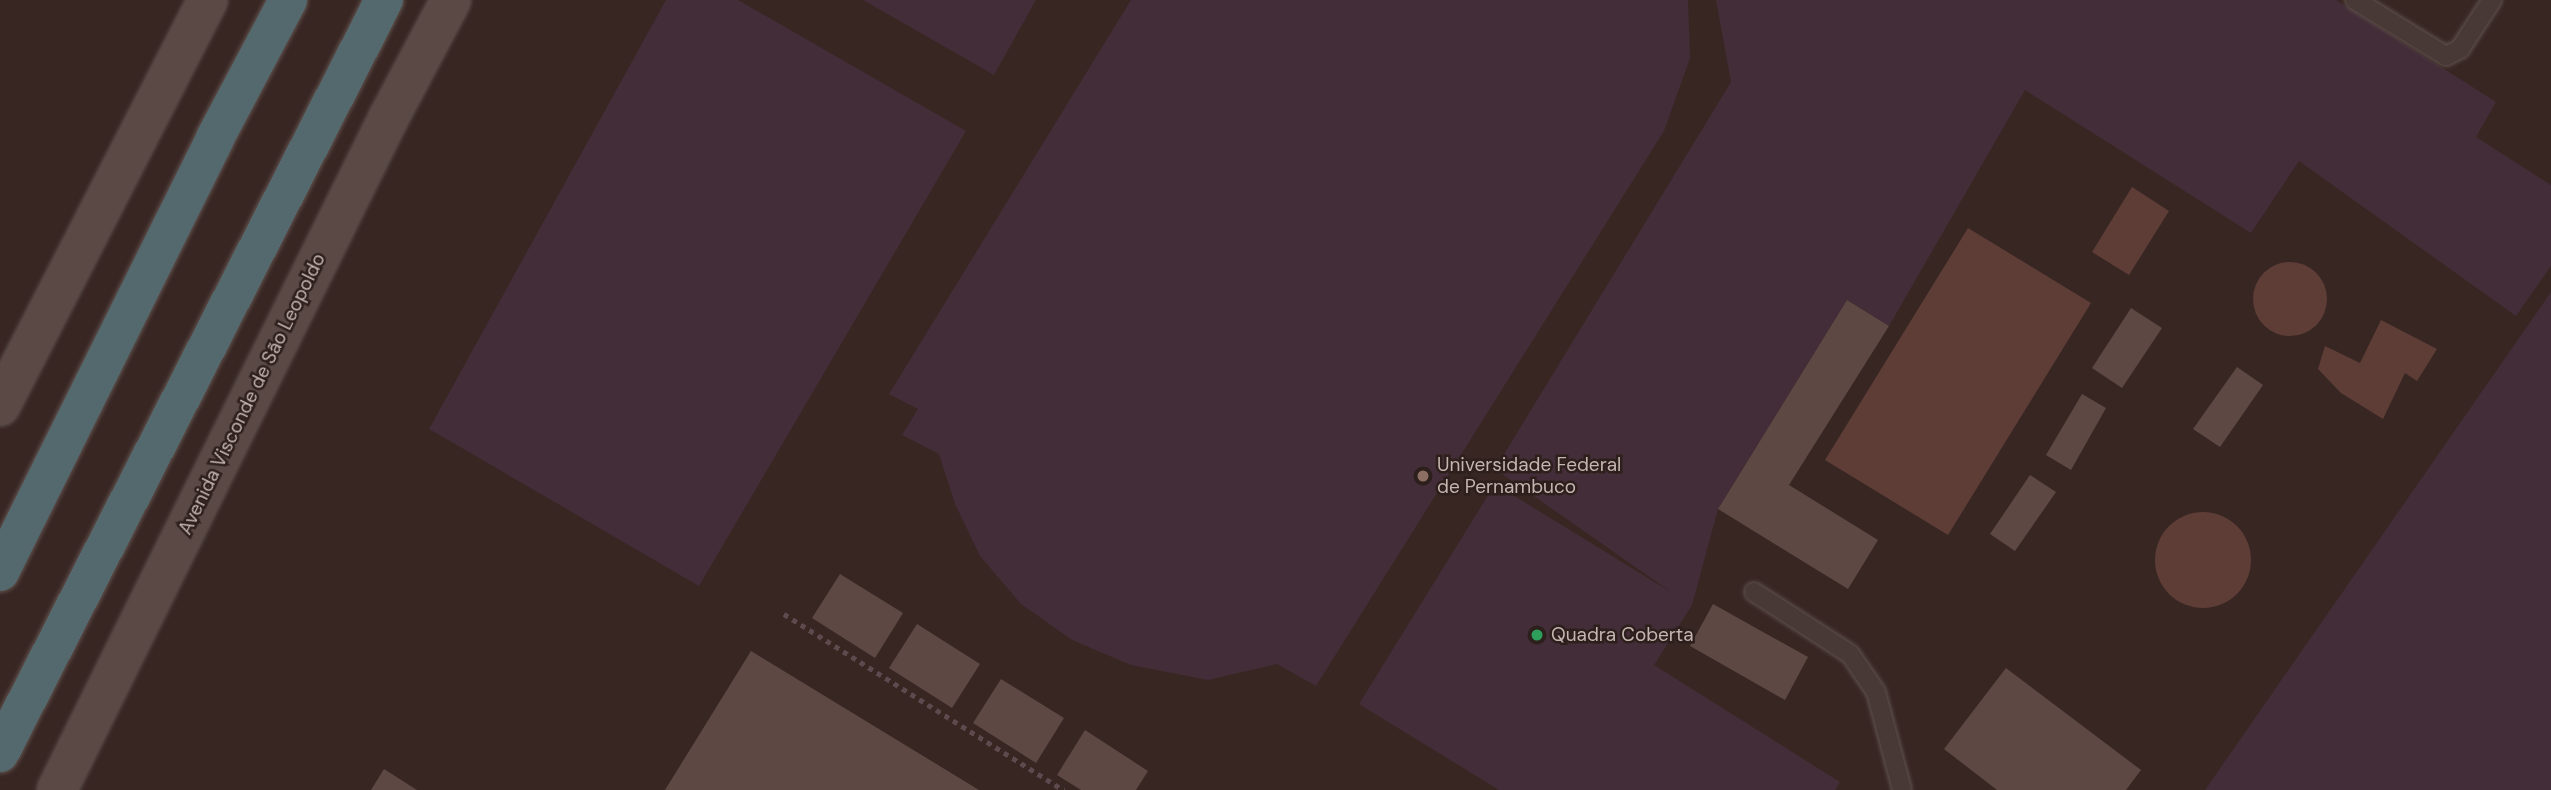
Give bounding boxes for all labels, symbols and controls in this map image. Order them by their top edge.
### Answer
street label: Avenida Visconde de São Leopoldo [174,250,330,538]
place label: Universidade Federal de Pernambuco [1437,454,1621,498]
marker: Universidade Federal de Pernambuco [1415,468,1431,484]
place label: Quadra Coberta [1551,624,1694,646]
marker: Quadra Coberta [1529,627,1545,643]

